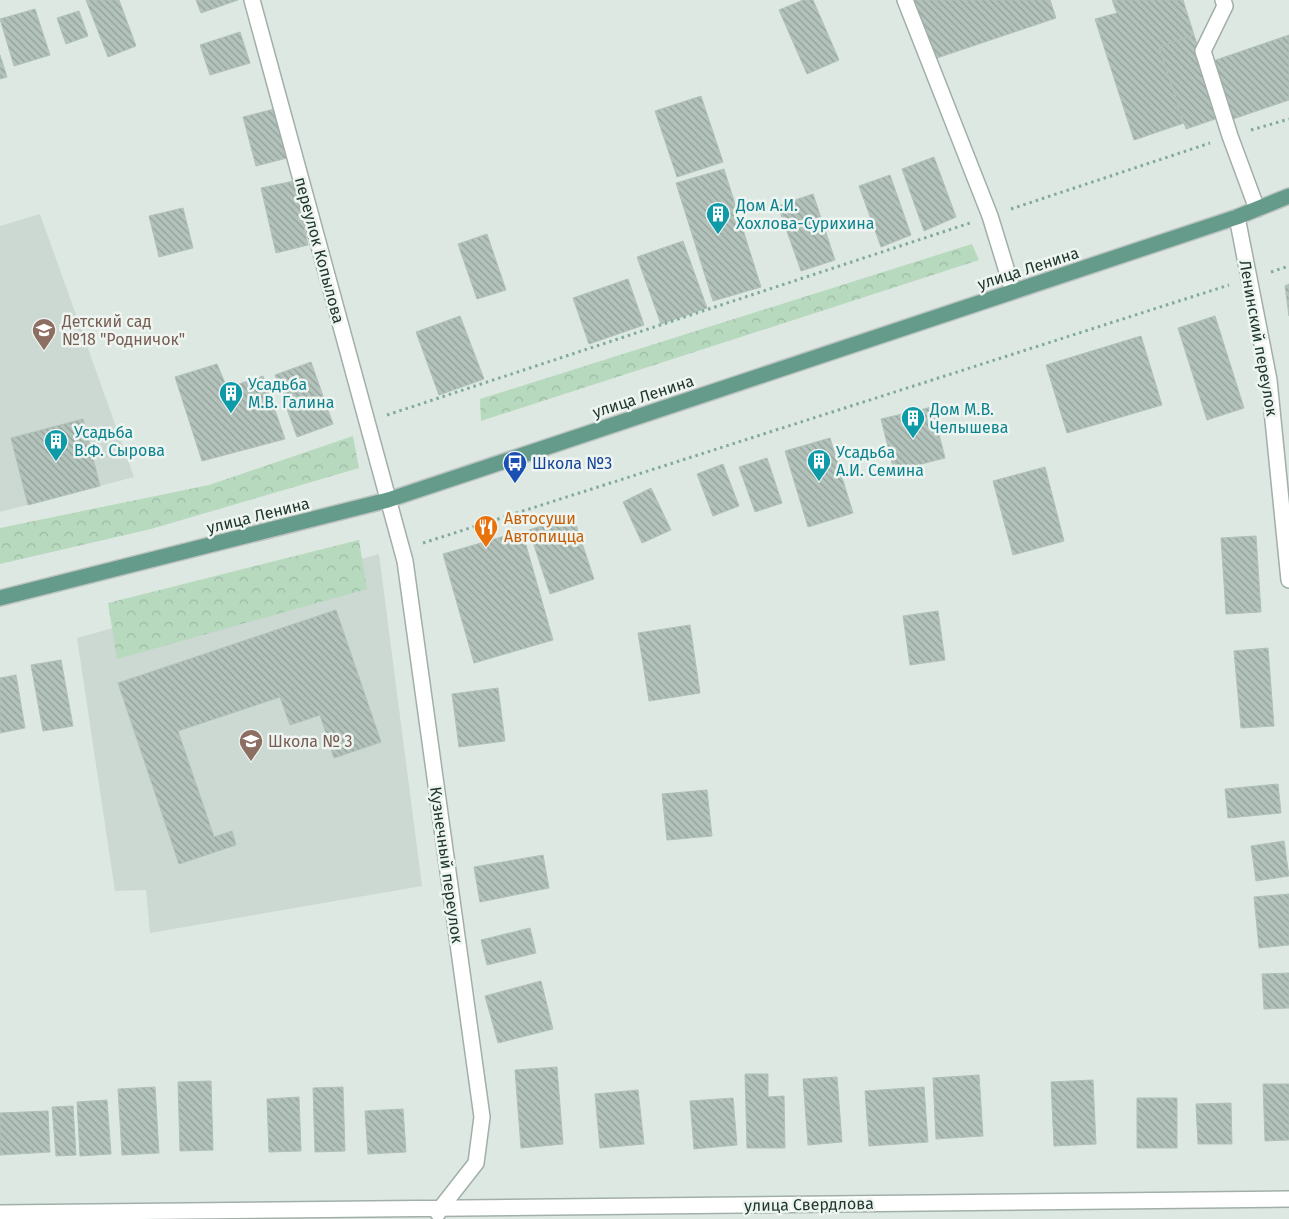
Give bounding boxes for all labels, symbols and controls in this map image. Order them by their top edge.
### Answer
street label: переулок Копылова [291,175,348,326]
place label: Дом А.И. Хохлова-Сурихина [735,196,874,233]
building icon: Дом А.И. Хохлова-Сурихина [705,201,731,235]
street label: улица Ленина [975,243,1081,294]
street label: Ленинский переулок [1235,259,1282,418]
place label: Детский сад №18 "Родничок" [61,312,185,349]
school or university icon: Детский сад №18 "Родничок" [31,317,57,351]
street label: улица Ленина [590,371,696,422]
place label: Усадьба М.В. Галина [248,375,334,412]
building icon: Усадьба М.В. Галина [218,380,244,414]
place label: Дом М.В. Челышева [929,400,1008,437]
building icon: Дом М.В. Челышева [900,405,926,439]
place label: Усадьба В.Ф. Сырова [74,423,165,460]
building icon: Усадьба В.Ф. Сырова [43,428,69,462]
place label: Усадьба А.И. Семина [836,443,924,480]
building icon: Усадьба А.И. Семина [806,448,832,482]
bus stop icon: Школа №3 [502,450,528,484]
place label: Школа №3 [532,454,612,473]
street label: улица Ленина [205,494,312,537]
place label: Автосуши Автопицца [504,509,585,546]
restaurant icon: Автосуши Автопицца [473,514,499,548]
school or university icon: Школа № 3 [238,728,264,762]
place label: Школа № 3 [268,732,352,751]
street label: Кузнечный переулок [426,786,467,945]
street label: улица Свердлова [744,1194,874,1215]

